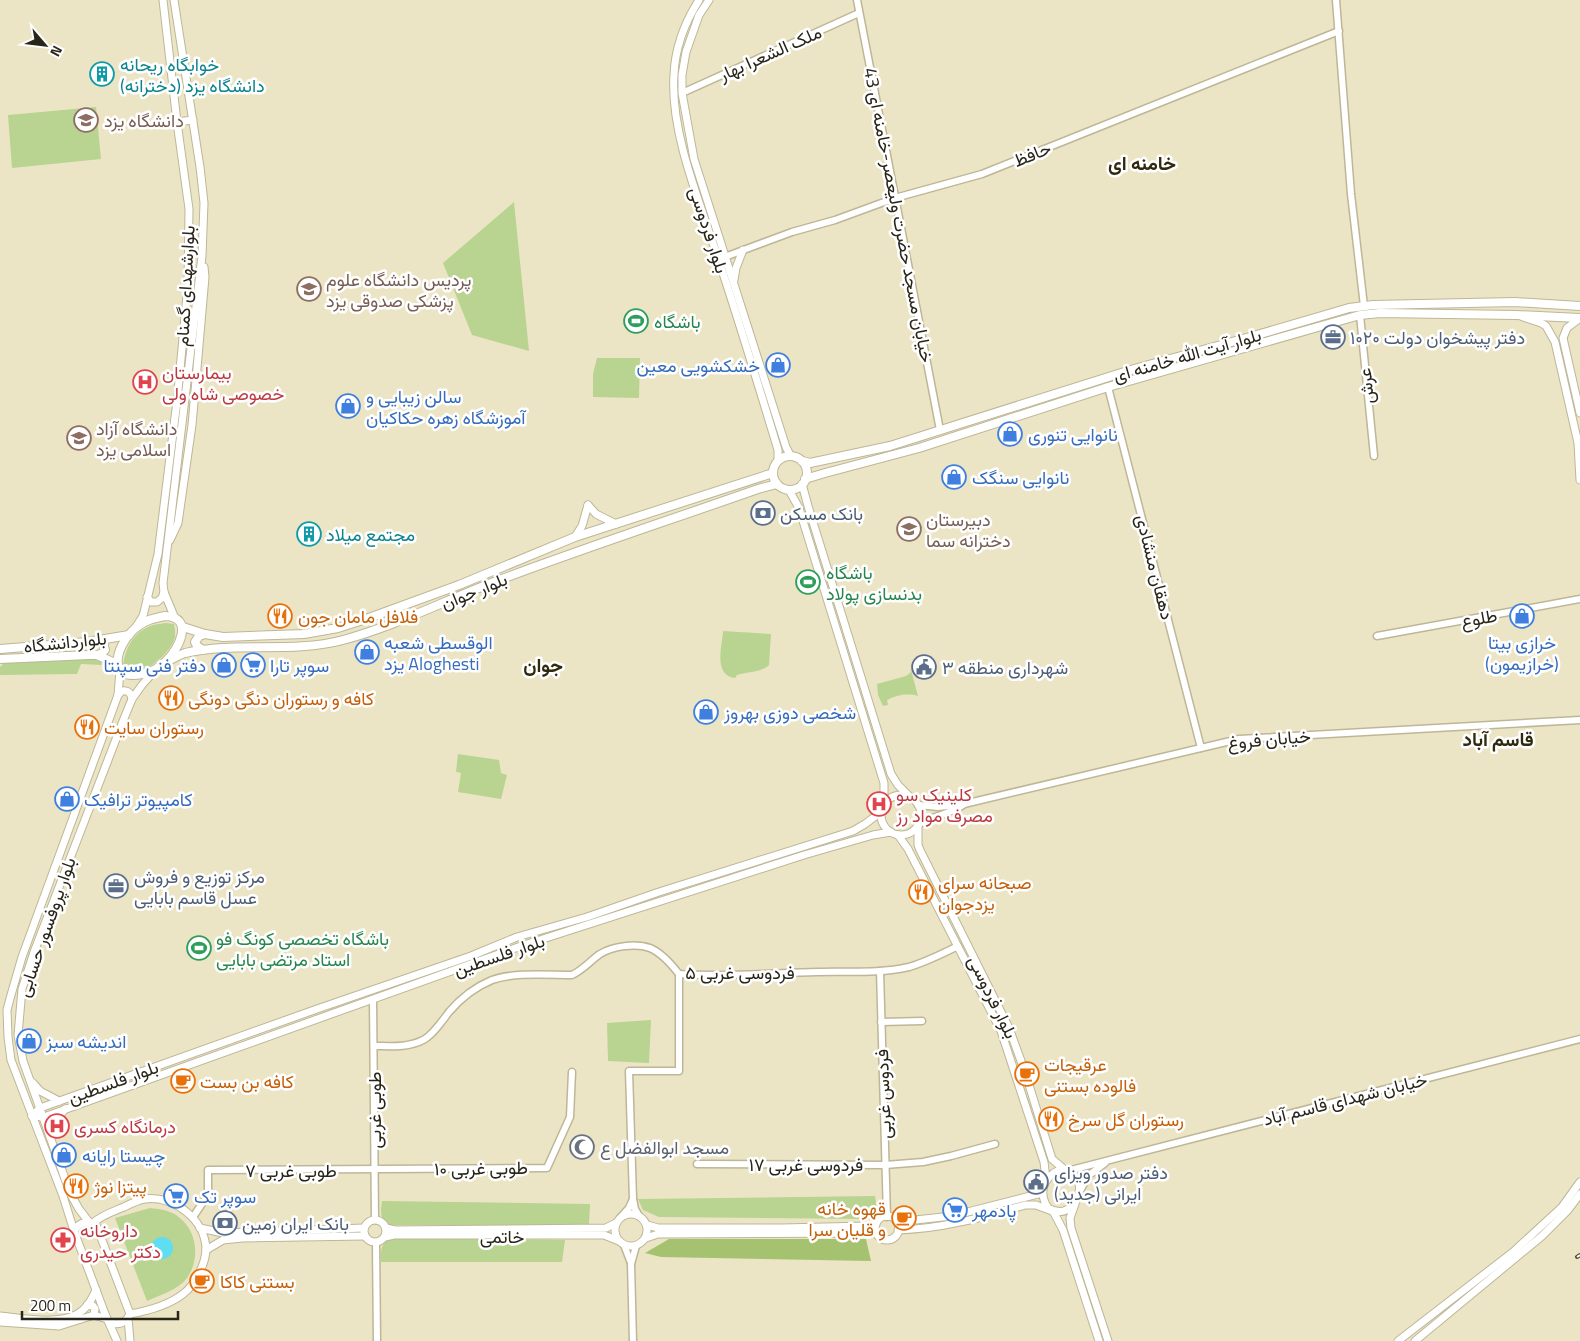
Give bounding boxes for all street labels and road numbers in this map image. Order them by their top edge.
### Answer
street label: ملک الشعرا بهار [713,18,826,88]
street label: خیابان مسجد حضرت ولیعصر-خامنه ای 43 [857,65,941,365]
street label: حافظ [1009,134,1055,174]
street label: بلوار فردوسی [682,183,736,277]
street label: بلوارشهدای گمنام [168,225,202,347]
street label: بلوار آیت الله خامنه ای [1110,321,1264,389]
street label: عرش [1351,367,1381,405]
street label: دهقان منشادی [1129,511,1181,623]
street label: بلوار جوان [437,565,511,617]
street label: طلوع [1459,602,1499,634]
street label: بلواردانشگاه [22,624,108,660]
street label: خیابان فروغ [1226,722,1312,756]
street label: بلوار پروفسور حسابی [9,853,83,1001]
street label: بلوار فلسطین [450,927,548,983]
street label: بلوار فردوسی [961,951,1025,1043]
street label: فردوسی غربی ۵ [685,959,795,986]
street label: فردوس غربی [868,1048,898,1140]
street label: بلوار فلسطین [64,1053,162,1111]
street label: خیابان شهدای قاسم آباد [1260,1066,1430,1132]
street label: طوبی غربی [361,1072,388,1148]
street label: فردوسی غربی ۱۷ [749,1151,863,1178]
street label: طوبی غربی ۱۰ [434,1154,528,1182]
street label: طوبی غربی ۷ [245,1157,337,1184]
street label: خاتمی [480,1223,524,1250]

